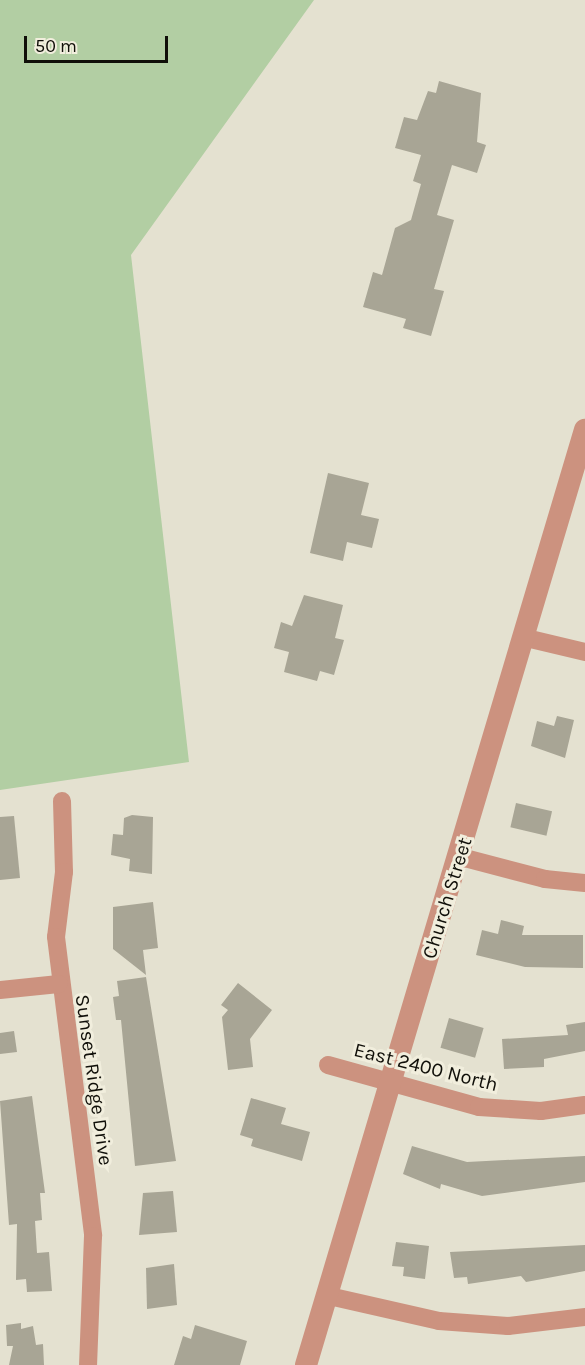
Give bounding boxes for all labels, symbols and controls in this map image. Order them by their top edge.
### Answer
scale bar [27,24,171,62]
text: 50 m [35,35,77,57]
street label: Church Street [417,834,477,962]
street label: Sunset Ridge Drive [70,993,118,1167]
street label: East 2400 North [351,1037,501,1097]

